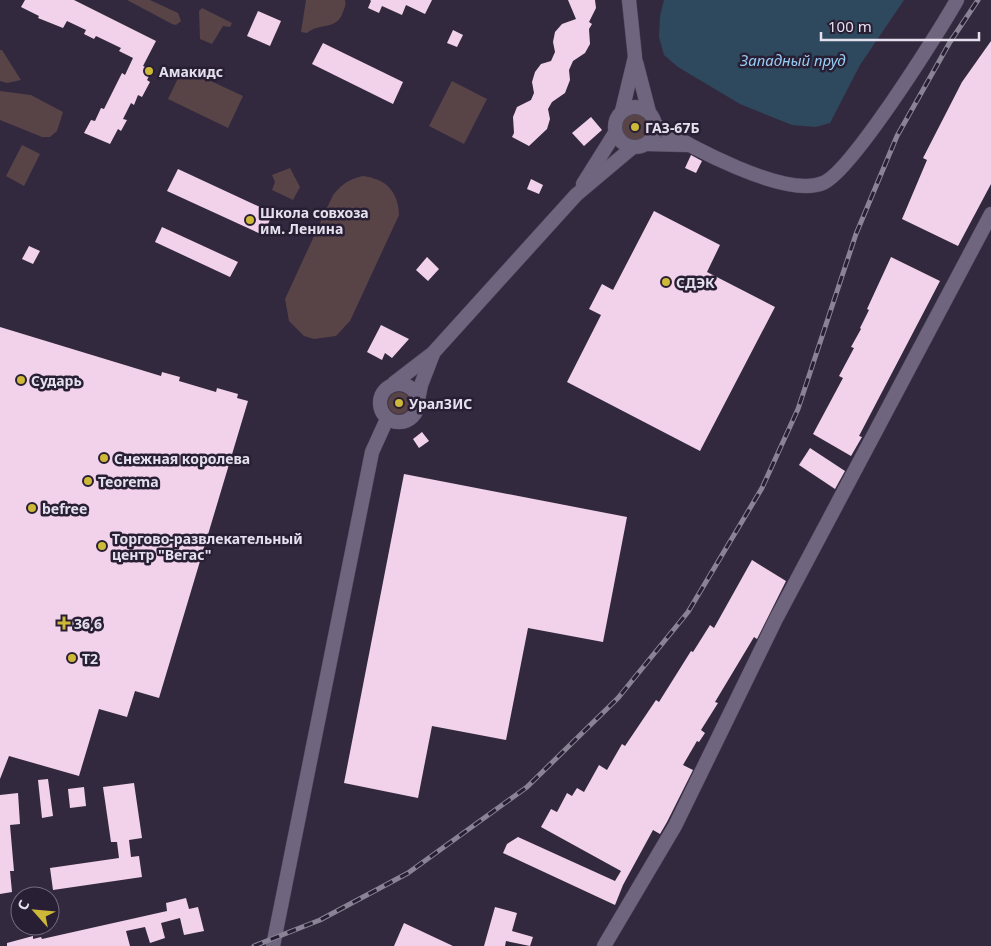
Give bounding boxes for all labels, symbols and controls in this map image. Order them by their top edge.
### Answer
scale bar [821,10,978,42]
text: 100 m [828,16,872,36]
water label: Западный пруд [739,50,846,70]
place label: Амакидс [159,62,223,81]
marker: Амакидс [143,65,155,77]
place label: ГАЗ-67Б [645,118,699,137]
marker: ГАЗ-67Б [629,121,641,133]
place label: Школа совхоза им. Ленина [260,203,369,238]
marker: Школа совхоза им. Ленина [244,214,256,226]
place label: СДЭК [676,273,715,292]
marker: СДЭК [660,276,672,288]
place label: Сударь [31,371,82,390]
marker: Сударь [15,374,27,386]
place label: УралЗИС [409,394,472,413]
marker: УралЗИС [393,397,405,409]
place label: Снежная королева [114,449,250,468]
marker: Снежная королева [98,452,110,464]
place label: Teorema [98,472,159,491]
marker: Teorema [82,475,94,487]
place label: befree [42,499,87,518]
marker: befree [26,502,38,514]
place label: Торгово-развлекательный центр "Вегас" [112,529,303,564]
marker: Торгово-развлекательный центр "Вегас" [96,540,108,552]
place label: 36,6 [74,614,102,633]
marker: 36,6 [58,617,70,629]
place label: T2 [82,649,98,668]
marker: T2 [66,652,78,664]
north arrow [10,886,60,936]
text: С [12,897,33,913]

